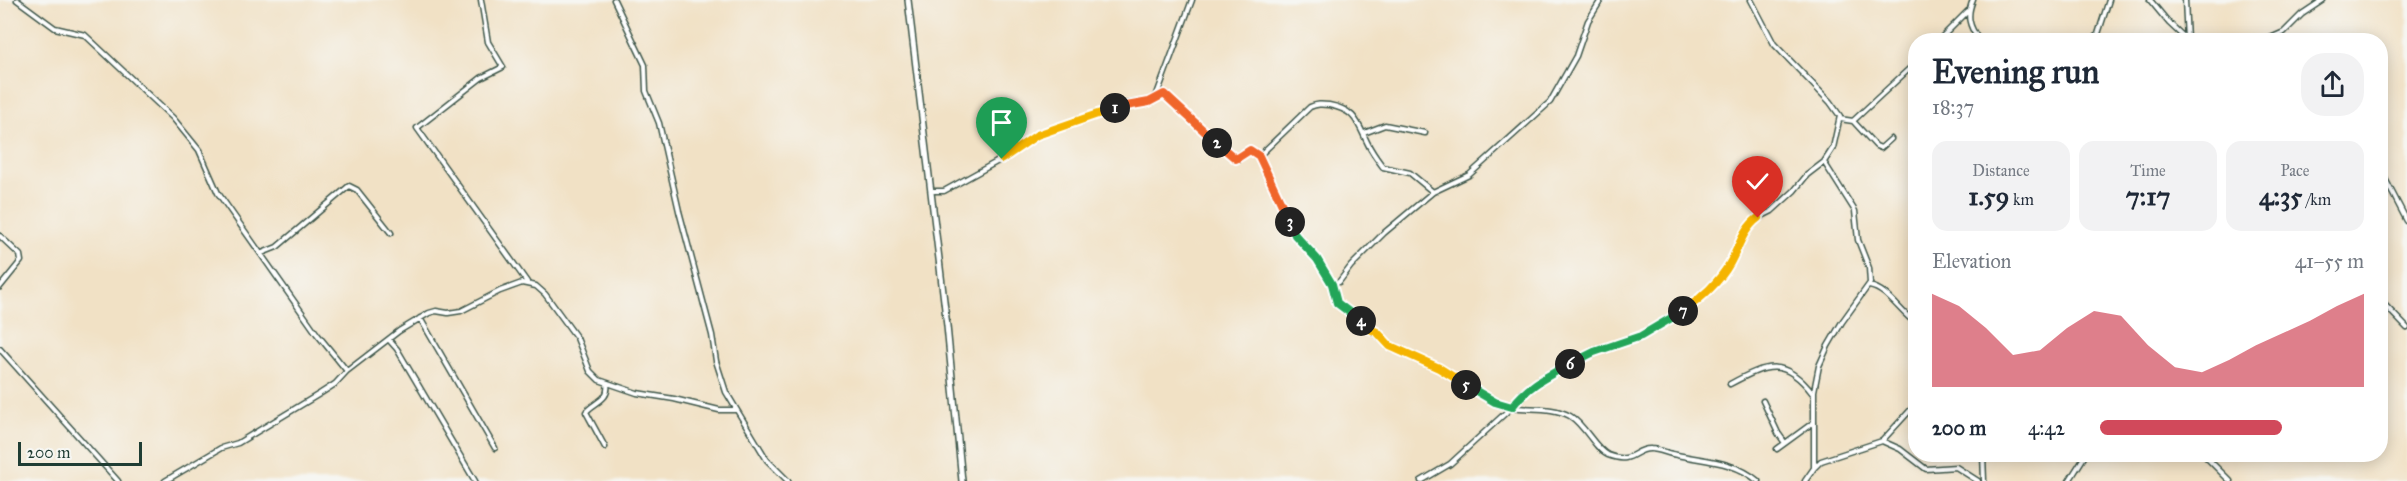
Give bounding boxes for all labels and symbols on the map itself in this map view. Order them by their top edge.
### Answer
pin: 1 [1100,93,1130,123]
pin [976,97,1027,159]
pin: 2 [1202,128,1232,158]
pin [1732,156,1783,218]
pin: 3 [1275,207,1305,237]
pin: 7 [1668,296,1698,326]
pin: 4 [1346,306,1376,336]
pin: 6 [1555,349,1585,379]
pin: 5 [1451,370,1481,400]
scale bar [18,439,142,466]

